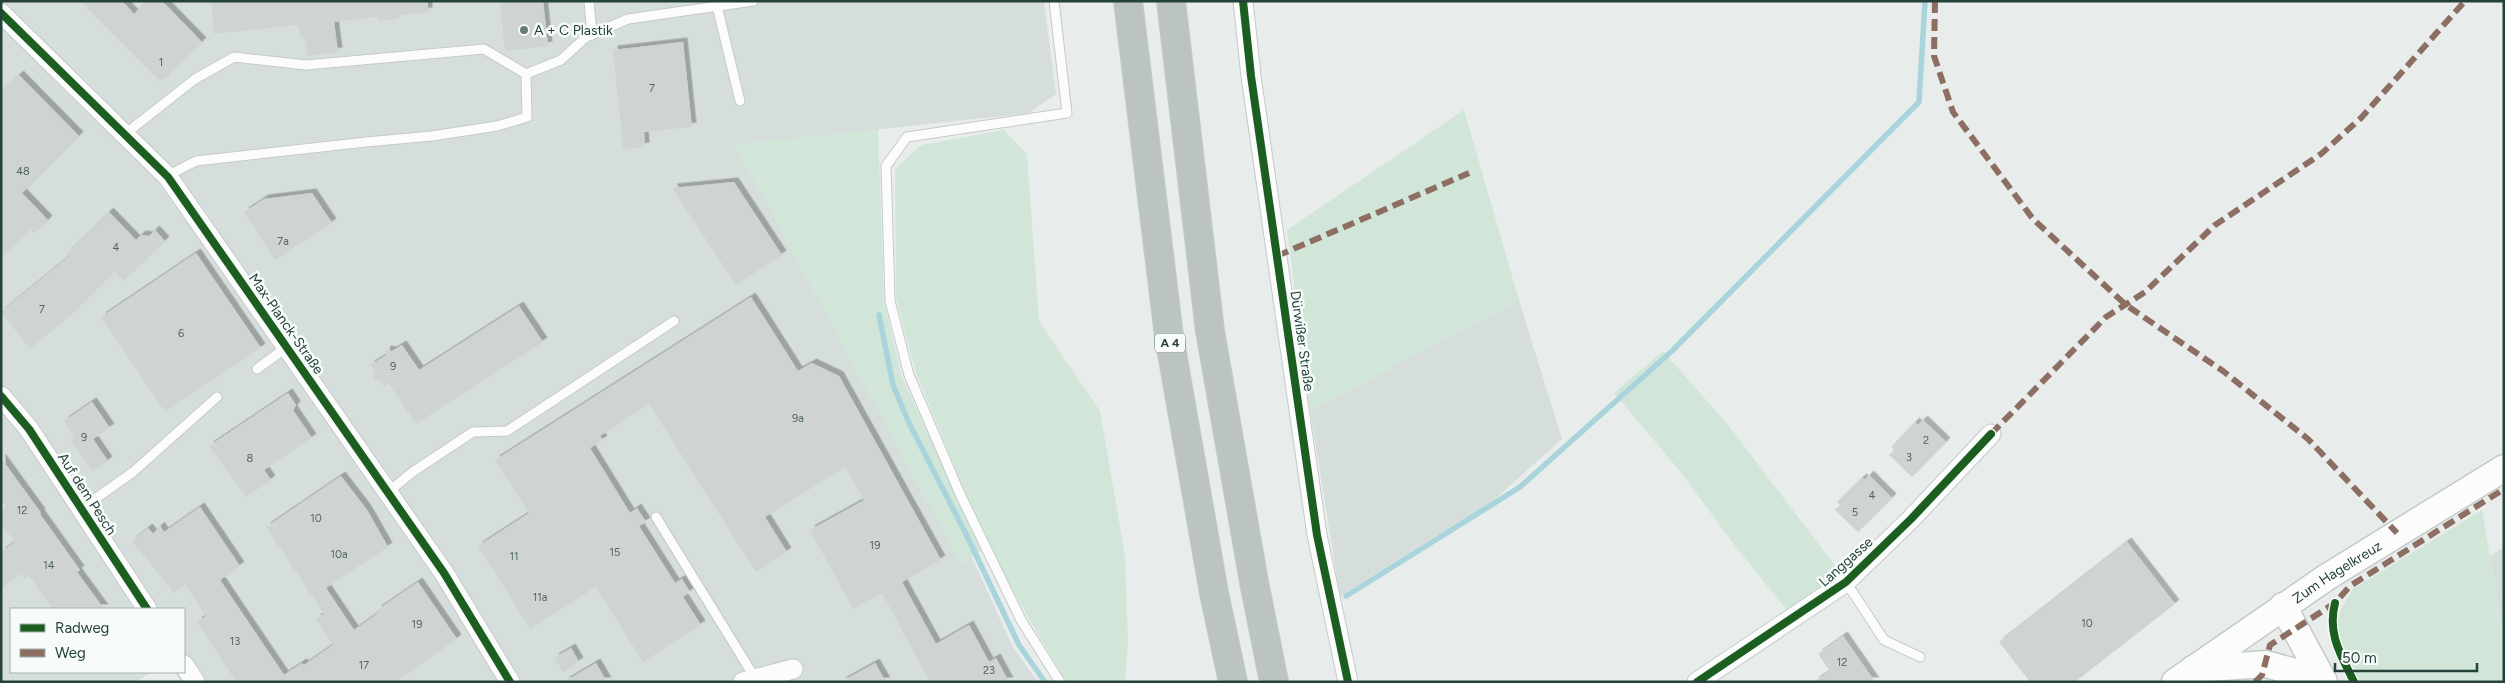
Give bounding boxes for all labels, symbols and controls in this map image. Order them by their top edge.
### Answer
place label: A + C Plastik [534,22,613,39]
marker: A + C Plastik [518,24,530,36]
house number: 1 [159,56,163,69]
house number: 7 [649,82,655,95]
house number: 48 [16,165,30,178]
house number: 7a [277,235,289,248]
house number: 4 [113,241,120,254]
street label: Max-Planck-Straße [245,270,327,378]
street label: Dürwißer Straße [1287,290,1318,393]
house number: 7 [39,303,45,316]
house number: 6 [178,327,184,340]
road number: A 4 [1155,333,1185,352]
house number: 9 [390,360,396,373]
house number: 9a [792,412,804,425]
house number: 9 [81,431,87,444]
house number: 2 [1923,434,1929,447]
street label: Auf dem Pesch [54,450,120,538]
house number: 3 [1906,451,1912,464]
house number: 8 [247,452,254,465]
house number: 4 [1869,489,1876,502]
house number: 12 [17,504,27,517]
house number: 5 [1852,506,1858,519]
house number: 10 [310,512,322,525]
street label: Langgasse [1816,533,1877,591]
street label: Zum Hagelkreuz [2289,537,2385,607]
house number: 19 [870,539,880,552]
house number: 15 [610,546,620,559]
house number: 10a [330,548,348,561]
house number: 11 [509,550,519,563]
house number: 14 [43,559,55,572]
house number: 11a [533,591,547,604]
legend [10,608,185,673]
house number: 10 [2081,617,2093,630]
house number: 19 [412,618,422,631]
text: Radweg [55,619,109,637]
house number: 13 [230,635,240,648]
scale bar [2335,640,2478,672]
text: Weg [55,644,86,662]
text: 50 m [2342,649,2377,667]
house number: 12 [1837,656,1847,669]
house number: 17 [359,659,369,672]
house number: 23 [983,664,995,677]

